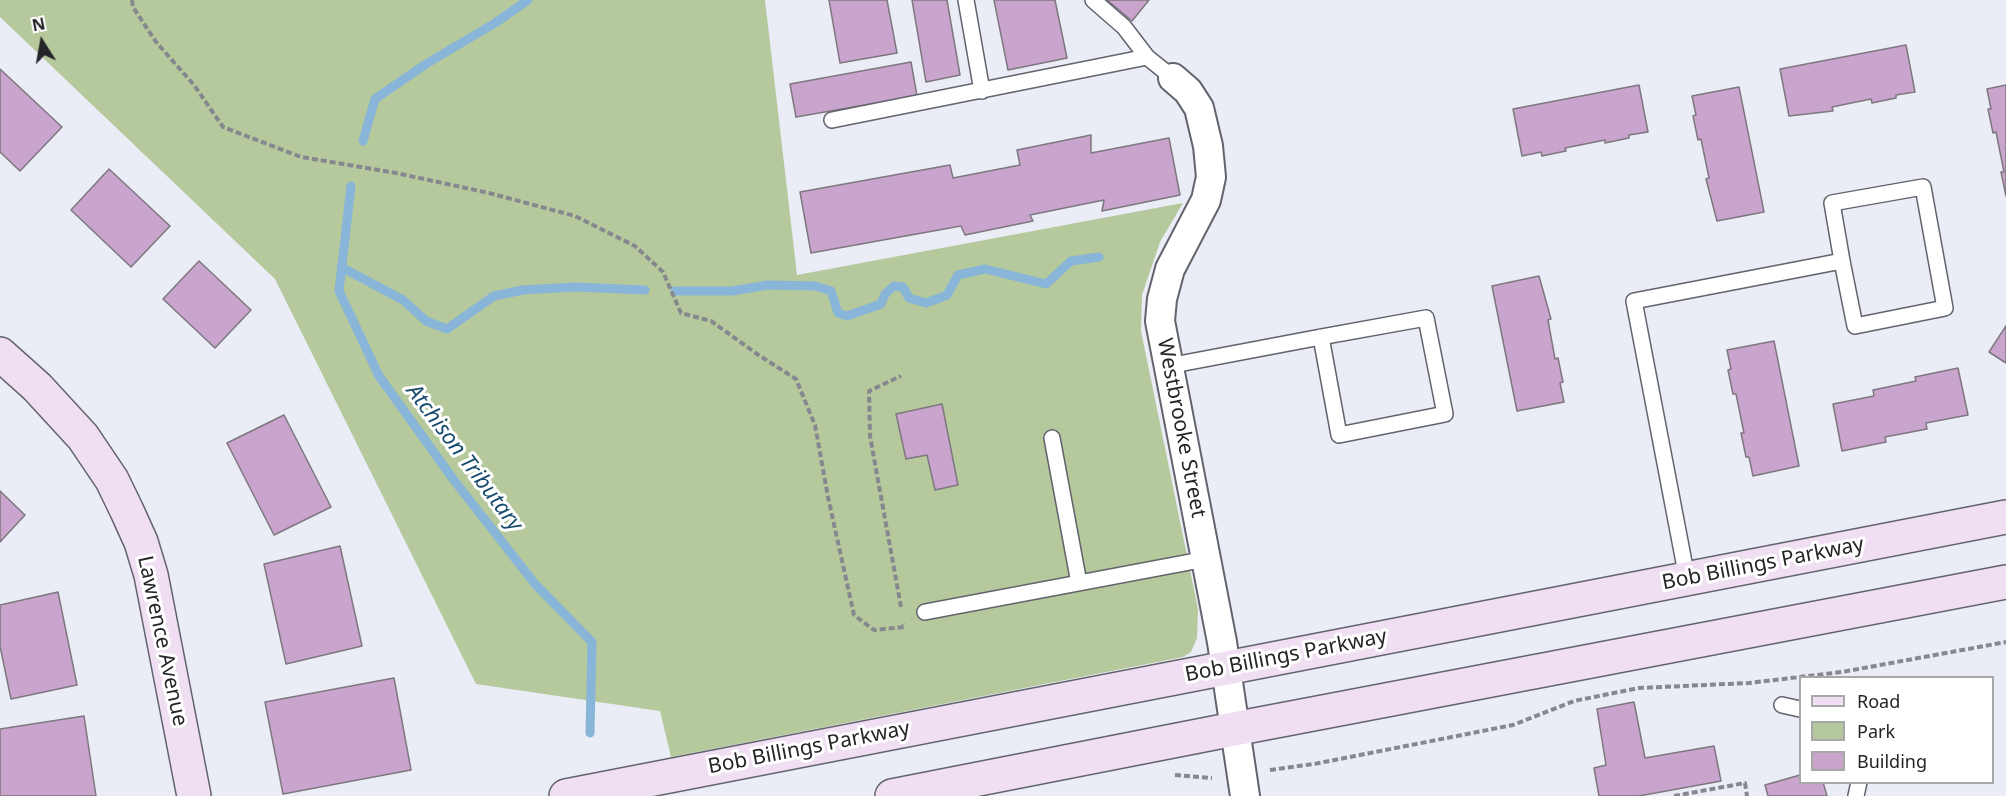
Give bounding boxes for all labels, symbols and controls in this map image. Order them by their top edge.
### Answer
north arrow [12,12,72,72]
text: N [30,12,47,36]
street label: Westbrooke Street [1151,336,1211,520]
water label: Atchison Tributary [400,379,528,537]
street label: Bob Billings Parkway [1660,532,1866,596]
street label: Lawrence Avenue [132,554,192,728]
street label: Bob Billings Parkway [1183,624,1389,688]
legend [1799,676,1994,784]
text: Road [1857,689,1900,713]
street label: Bob Billings Parkway [706,716,912,780]
text: Park [1857,719,1895,743]
text: Building [1857,749,1927,773]

